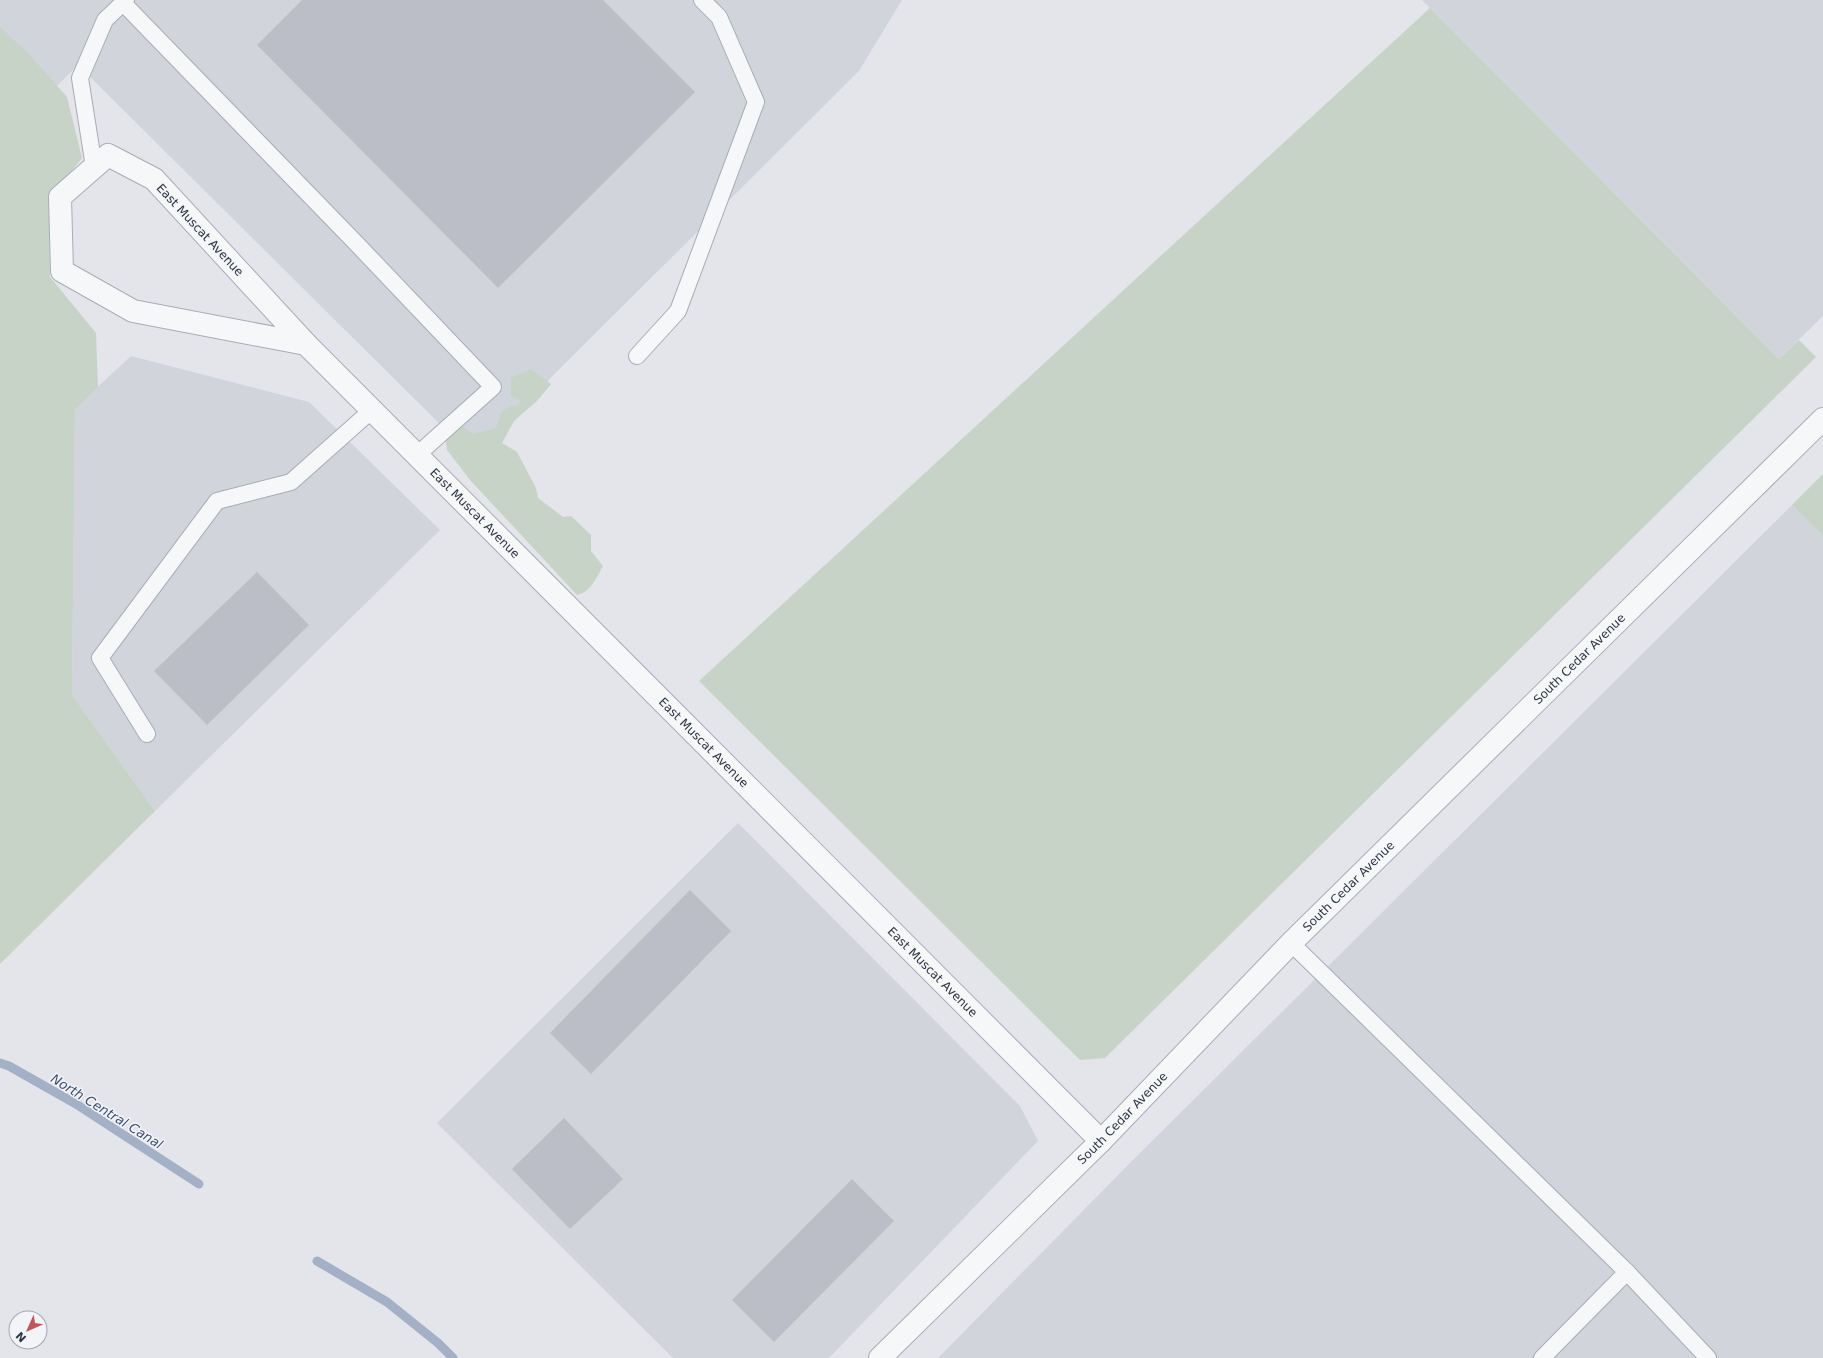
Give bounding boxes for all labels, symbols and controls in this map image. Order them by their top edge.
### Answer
street label: East Muscat Avenue [154,181,246,279]
street label: East Muscat Avenue [427,465,523,561]
street label: South Cedar Avenue [1531,611,1628,707]
street label: East Muscat Avenue [656,695,751,790]
street label: South Cedar Avenue [1300,838,1397,934]
street label: East Muscat Avenue [885,924,980,1020]
street label: South Cedar Avenue [1075,1069,1170,1167]
water label: North Central Canal [48,1071,166,1152]
north arrow [8,1310,48,1350]
text: N [13,1329,29,1345]

